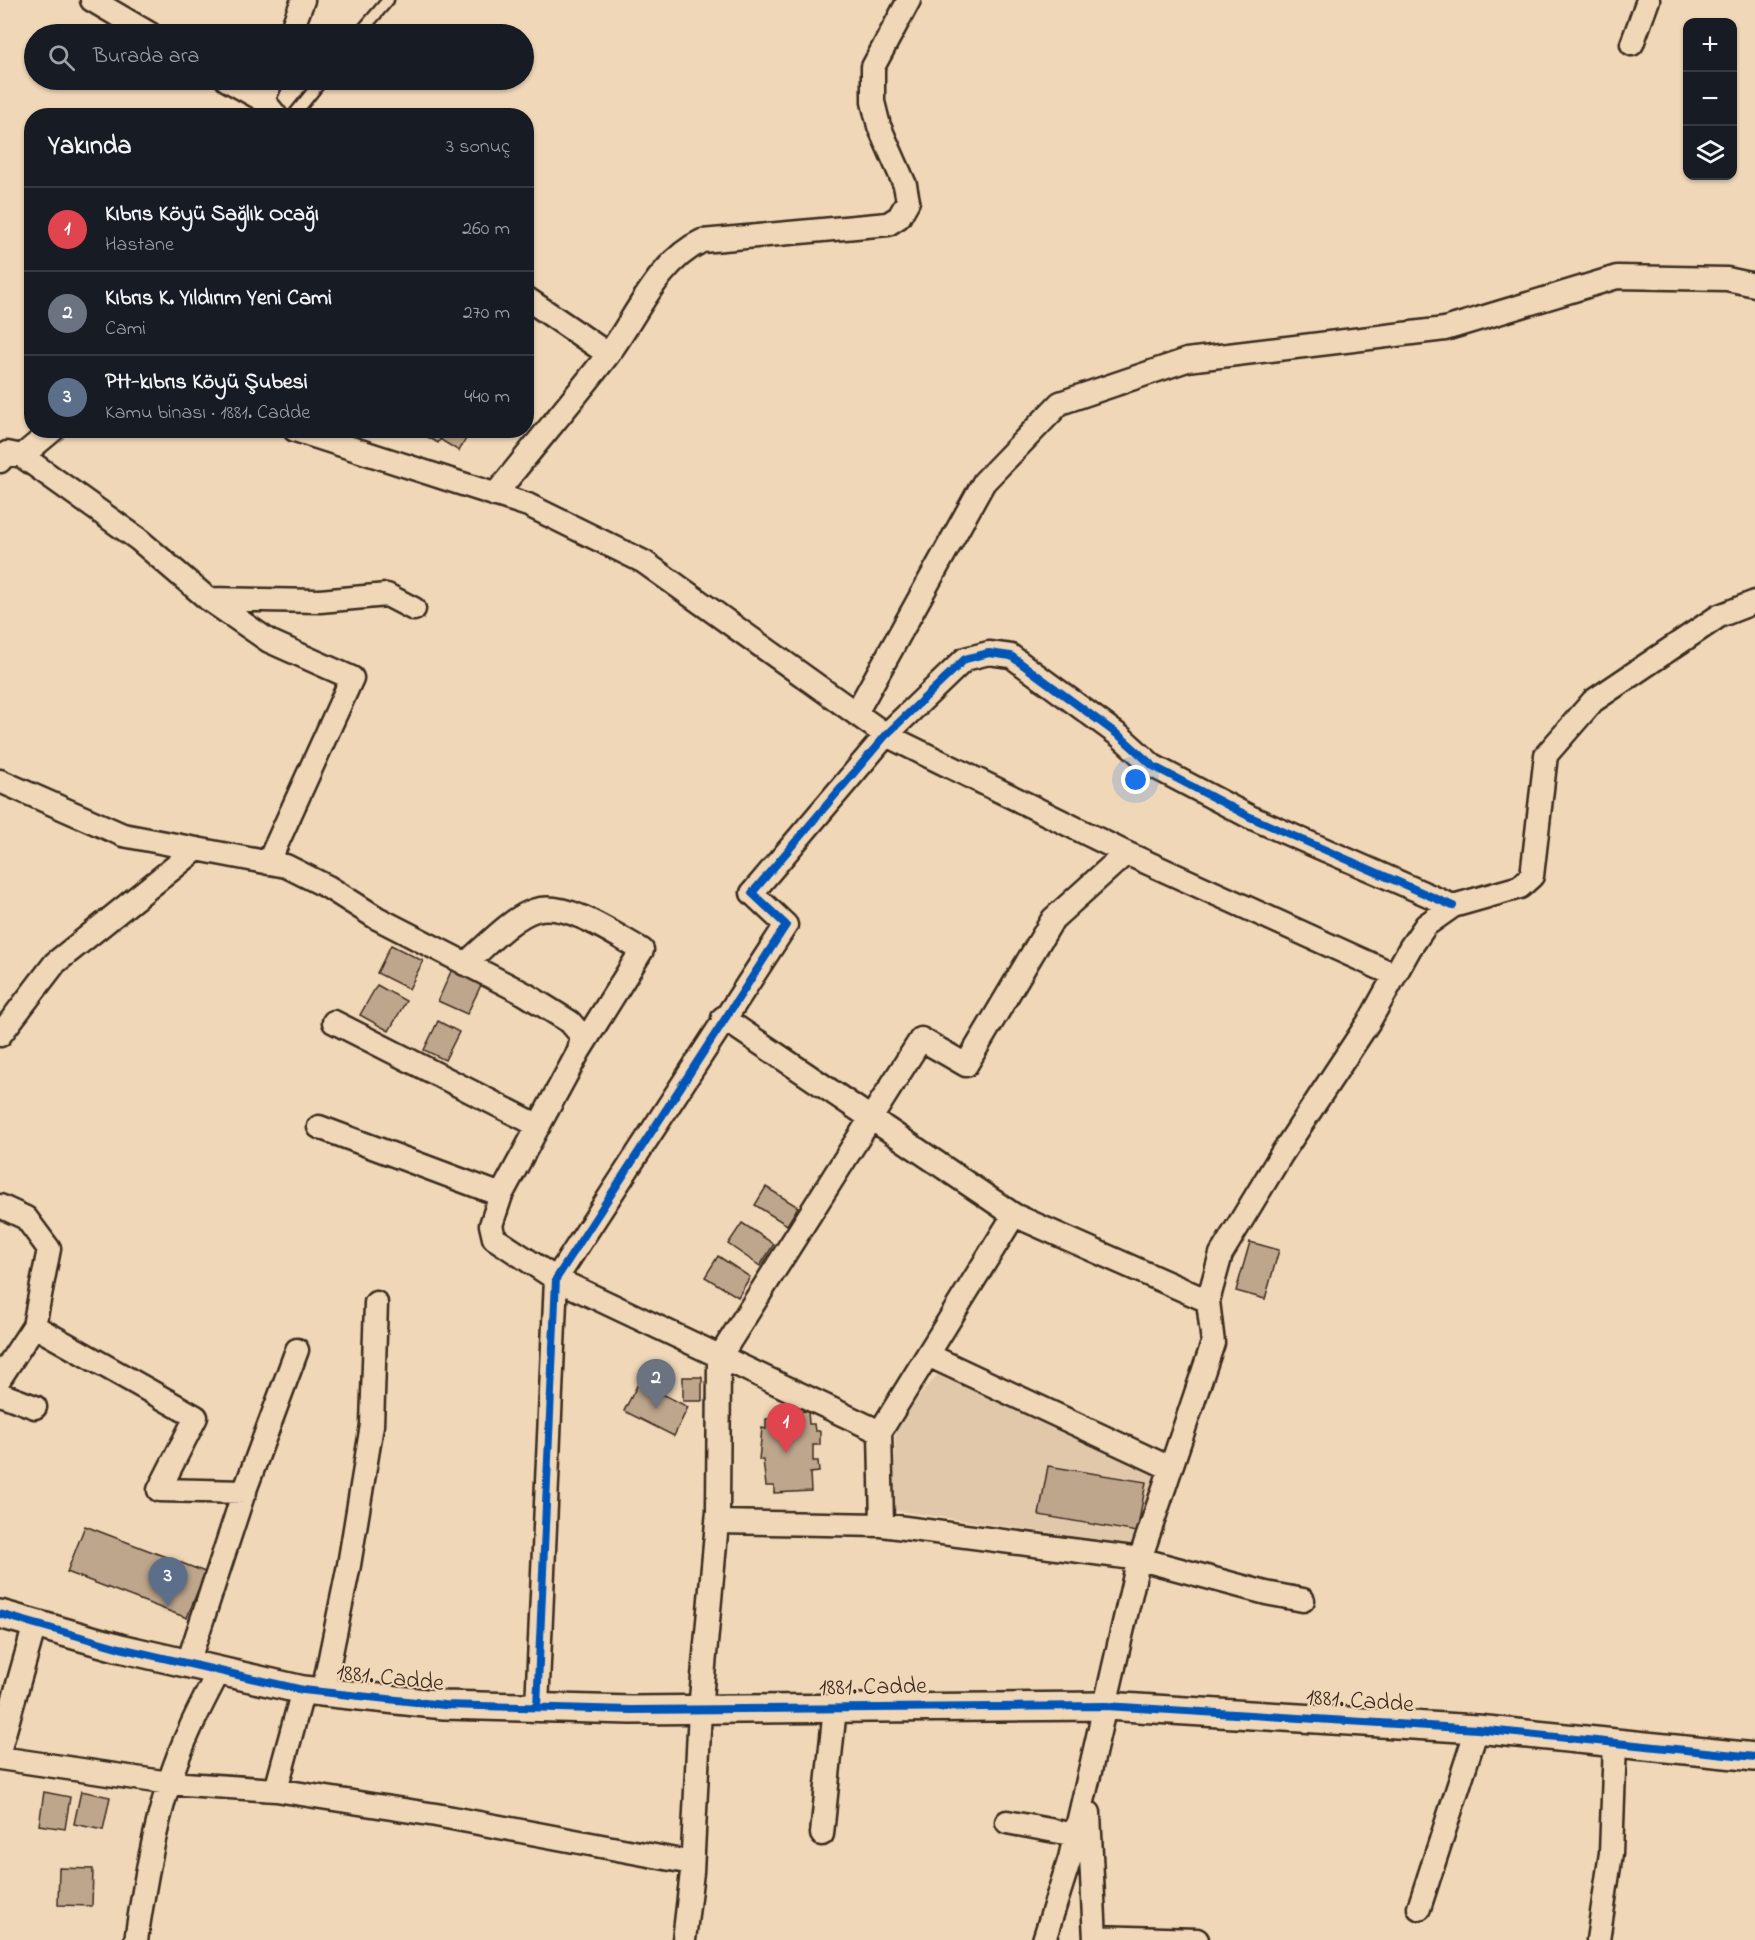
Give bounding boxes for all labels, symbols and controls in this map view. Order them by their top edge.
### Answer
map controls [1683,18,1737,180]
button: + [1683,18,1737,72]
search box [24,24,534,90]
icon: search [45,41,78,74]
text: Burada ara [93,41,199,73]
button: − [1683,72,1737,126]
button: layers [1683,126,1737,180]
text: Yakında [48,128,132,166]
text: 3 sonuç [446,133,510,162]
text: Kıbrıs Köyü Sağlık Ocağı [105,199,319,231]
text: 1 [64,215,71,244]
text: 260 m [462,215,510,244]
text: Hastane [105,231,174,260]
text: Kıbrıs K. Yıldırım Yeni Cami [105,283,332,315]
text: 2 [63,299,72,328]
text: 270 m [463,299,510,328]
text: Cami [105,315,146,344]
text: Ptt-kıbrıs Köyü Şubesi [105,367,308,399]
text: 3 [63,383,72,412]
text: 440 m [464,383,510,412]
text: Kamu binası · 1881. Cadde [105,399,310,428]
your location [1121,765,1150,794]
pin: 2 [636,1360,676,1409]
pin: 1 [766,1404,806,1453]
pin: 3 [148,1558,188,1607]
street label: 1881. Cadde [334,1656,446,1702]
street label: 1881. Cadde [819,1670,928,1706]
street label: 1881. Cadde [1305,1681,1415,1723]

